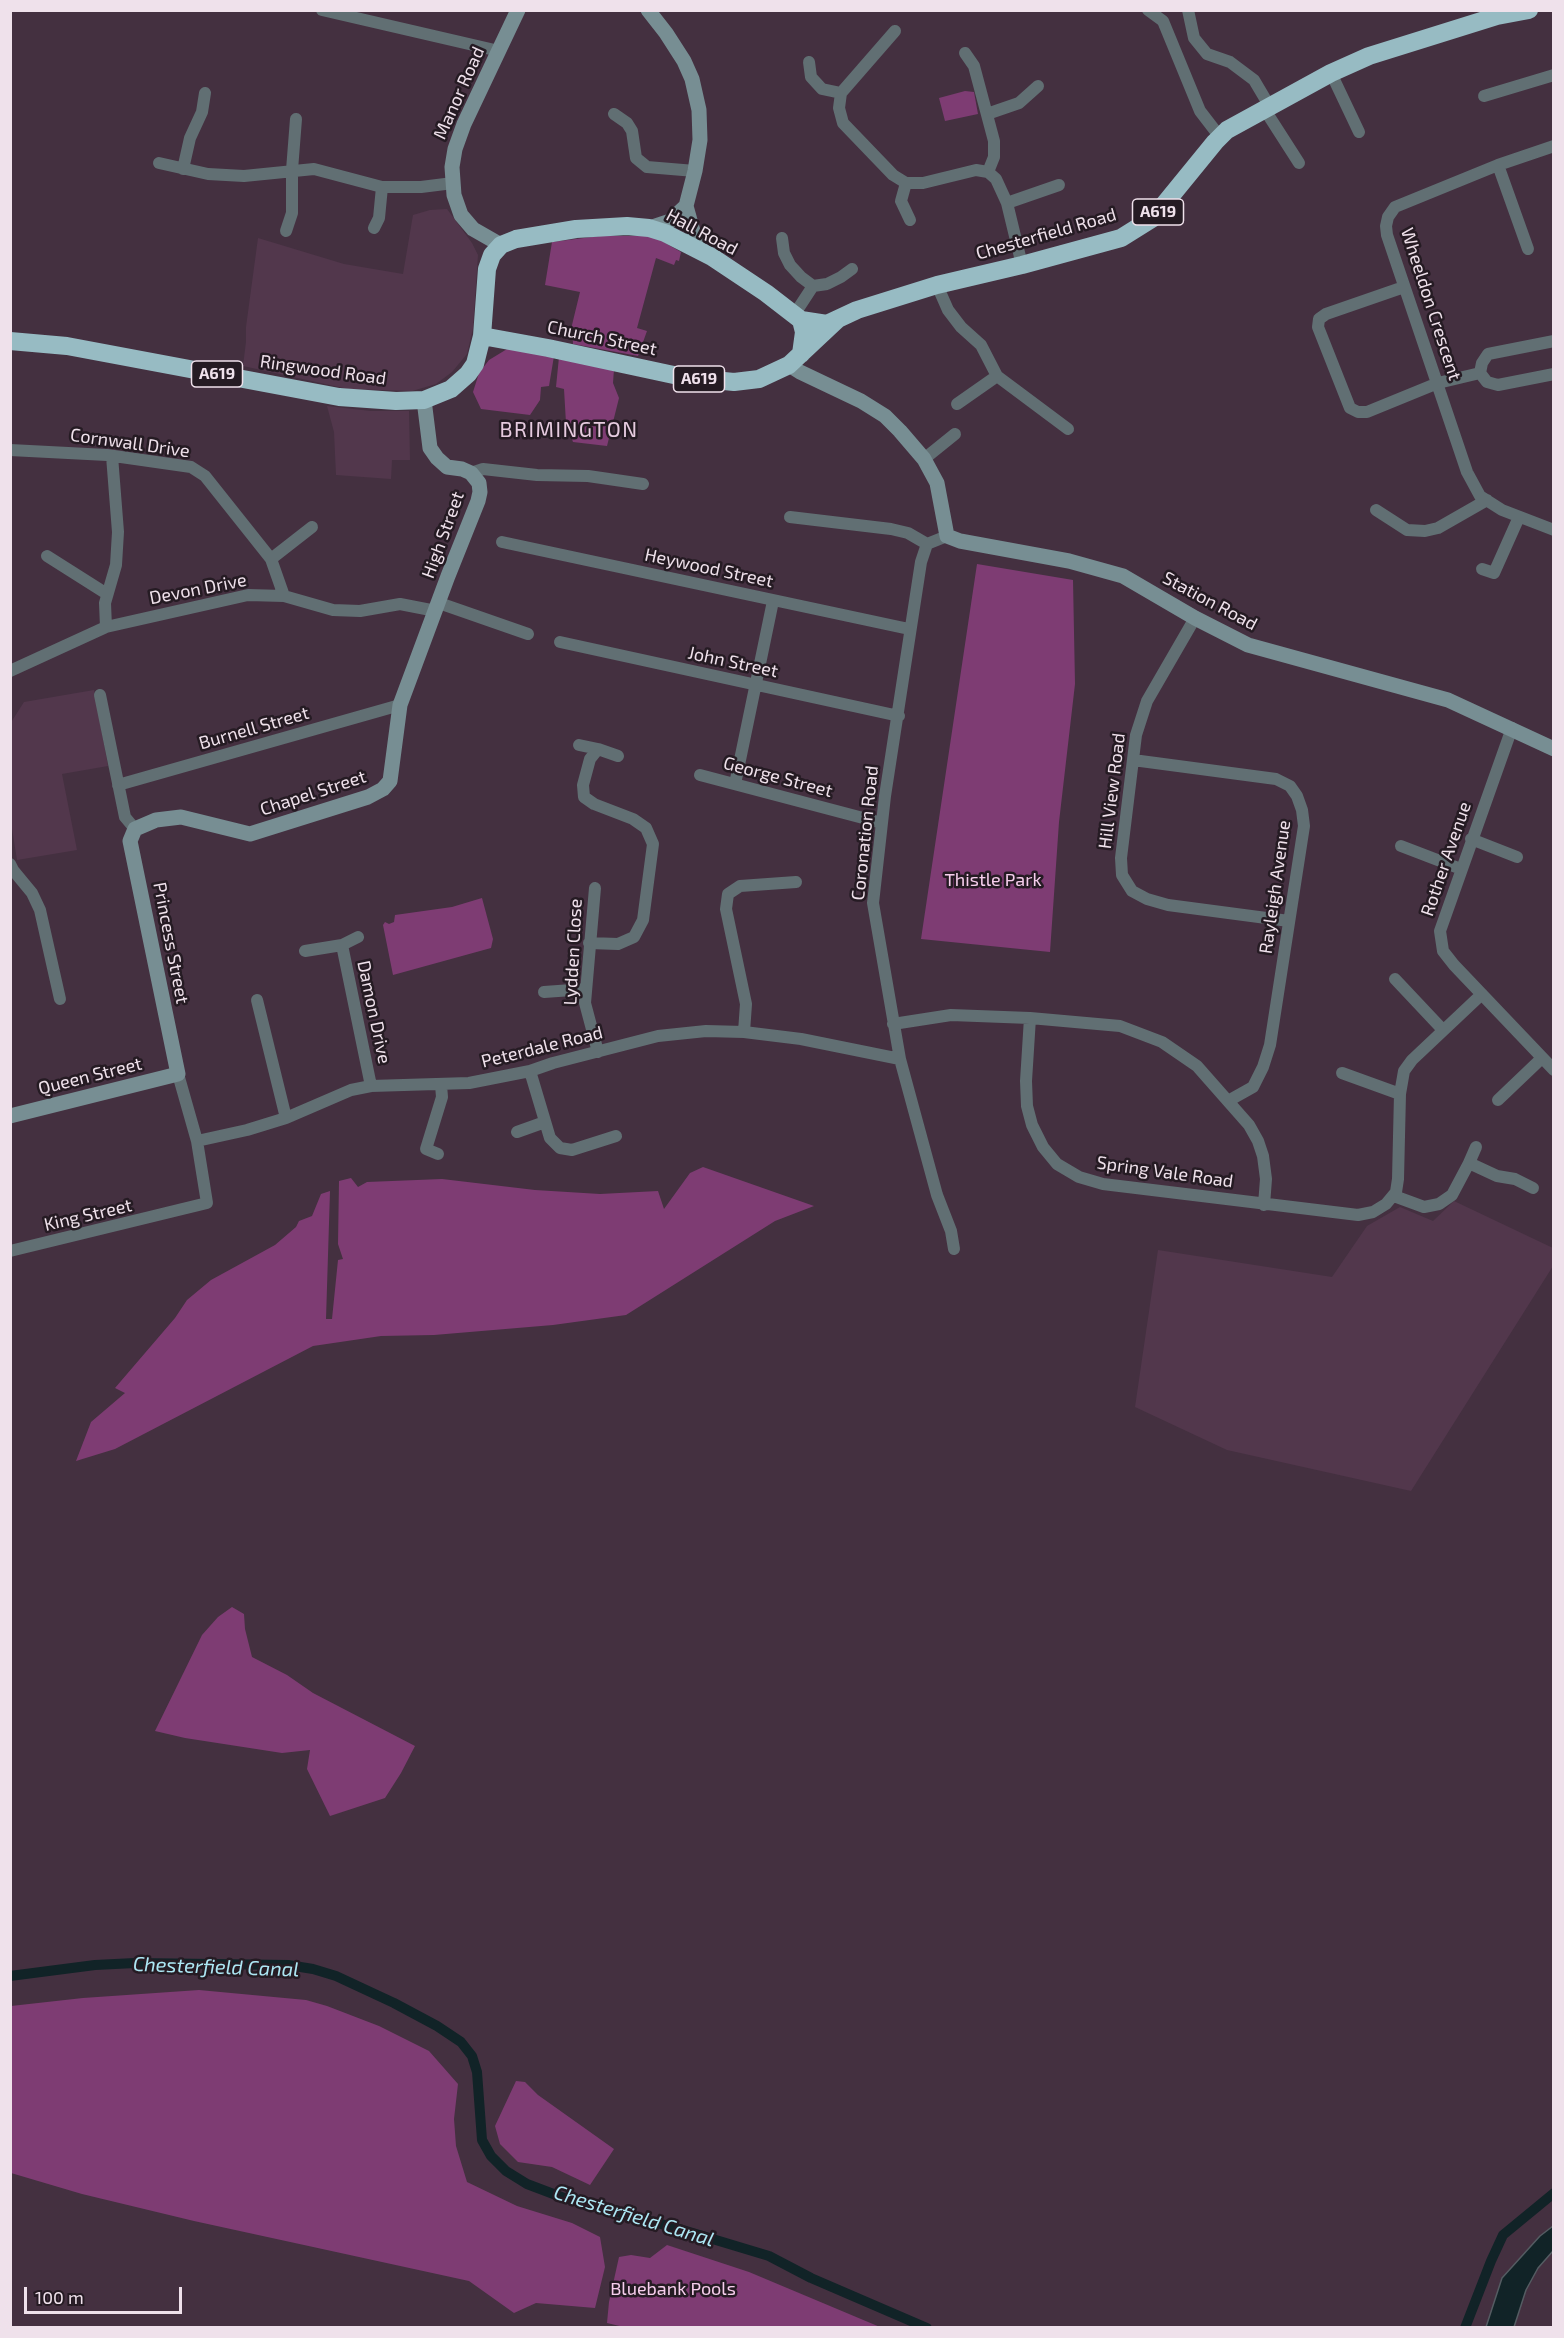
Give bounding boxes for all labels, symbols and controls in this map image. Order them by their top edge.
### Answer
street label: Manor Road [429,43,489,143]
road number: A619 [1132,199,1184,225]
street label: Hall Road [662,204,742,260]
street label: Chesterfield Road [973,204,1119,264]
street label: Wheeldon Crescent [1396,225,1466,383]
street label: Church Street [545,316,659,360]
street label: Ringwood Road [259,350,387,390]
road number: A619 [192,361,242,387]
road number: A619 [674,366,724,392]
district label: BRIMINGTON [499,417,639,443]
street label: Cornwall Drive [69,424,191,462]
street label: High Street [417,489,469,581]
street label: Heywood Street [643,544,775,592]
street label: Station Road [1159,567,1261,635]
street label: Devon Drive [148,569,248,609]
street label: John Street [686,642,780,682]
street label: Burnell Street [196,702,312,754]
street label: Hill View Road [1094,732,1130,850]
street label: George Street [721,752,835,802]
street label: Coronation Road [847,764,883,902]
street label: Chapel Street [257,766,369,820]
street label: Rother Avenue [1416,799,1476,919]
street label: Rayleigh Avenue [1255,819,1295,955]
park label: Thistle Park [944,869,1042,891]
street label: Princess Street [149,880,193,1006]
street label: Lydden Close [559,898,587,1006]
street label: Damon Drive [353,958,395,1066]
street label: Peterdale Road [479,1021,605,1073]
street label: Queen Street [36,1053,144,1099]
street label: Spring Vale Road [1095,1152,1235,1192]
street label: King Street [42,1194,134,1236]
water label: Chesterfield Canal [133,1952,299,1982]
water label: Chesterfield Canal [551,2180,717,2252]
scale bar [27,2275,184,2313]
park label: Bluebank Pools [610,2278,736,2300]
text: 100 m [35,2286,84,2308]

